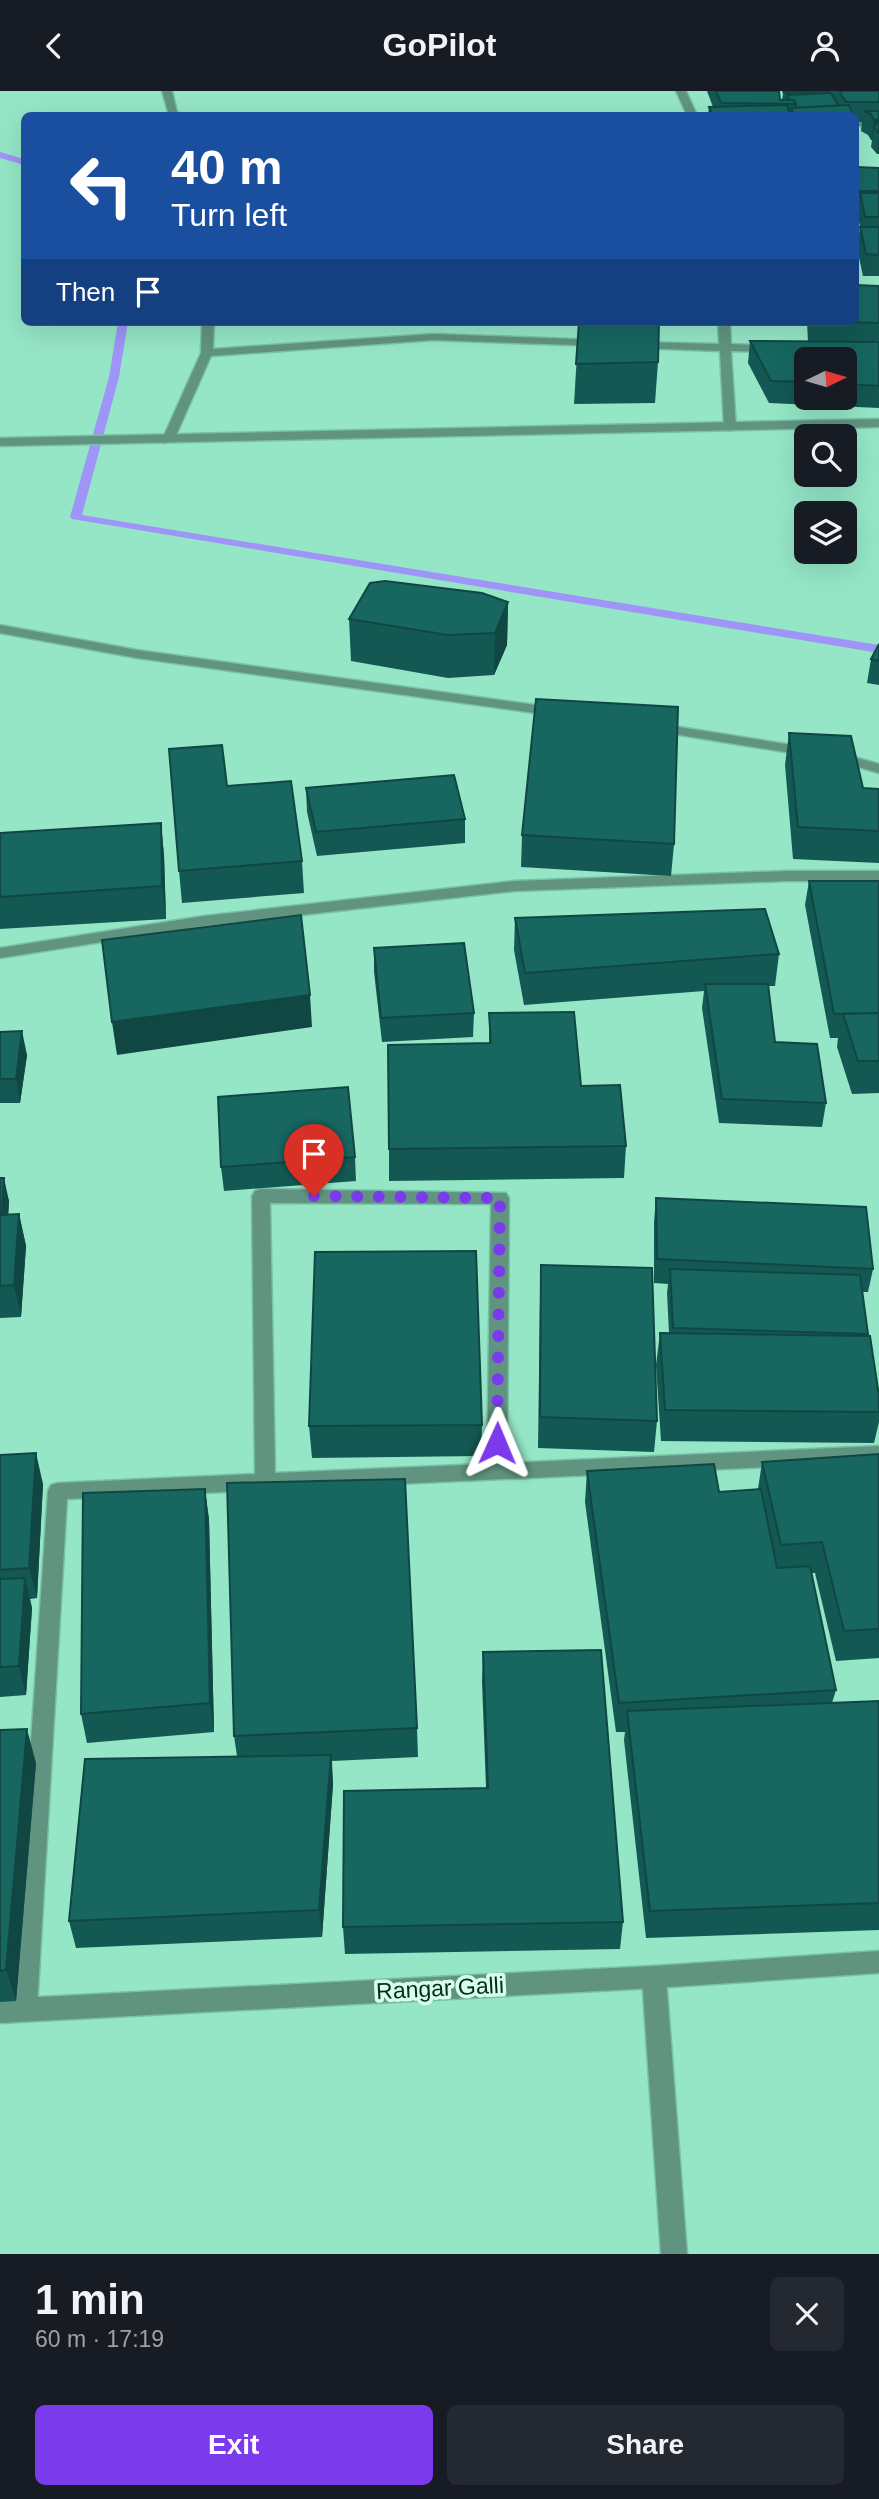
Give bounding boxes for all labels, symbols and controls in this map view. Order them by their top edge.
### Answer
icon: back [35,27,73,65]
text: GoPilot [383,27,496,63]
icon: person [806,27,844,65]
icon: left [56,140,147,231]
text: 40 m [171,140,283,194]
text: Turn left [171,197,287,233]
icon: arrive [129,273,167,311]
text: Then [56,277,115,307]
north arrow [794,347,858,409]
map controls [794,347,857,564]
button: search [794,424,857,487]
button: layers [794,501,857,564]
pin [284,1124,344,1196]
icon: arrive [295,1135,333,1173]
position arrow [460,1406,534,1480]
street label: Rangar Galli [375,1972,505,2004]
text: 1 min [35,2276,145,2323]
button: close [770,2277,844,2351]
text: 60 m · 17:19 [35,2326,164,2352]
button: Exit [35,2405,433,2485]
button: Share [447,2405,844,2485]

